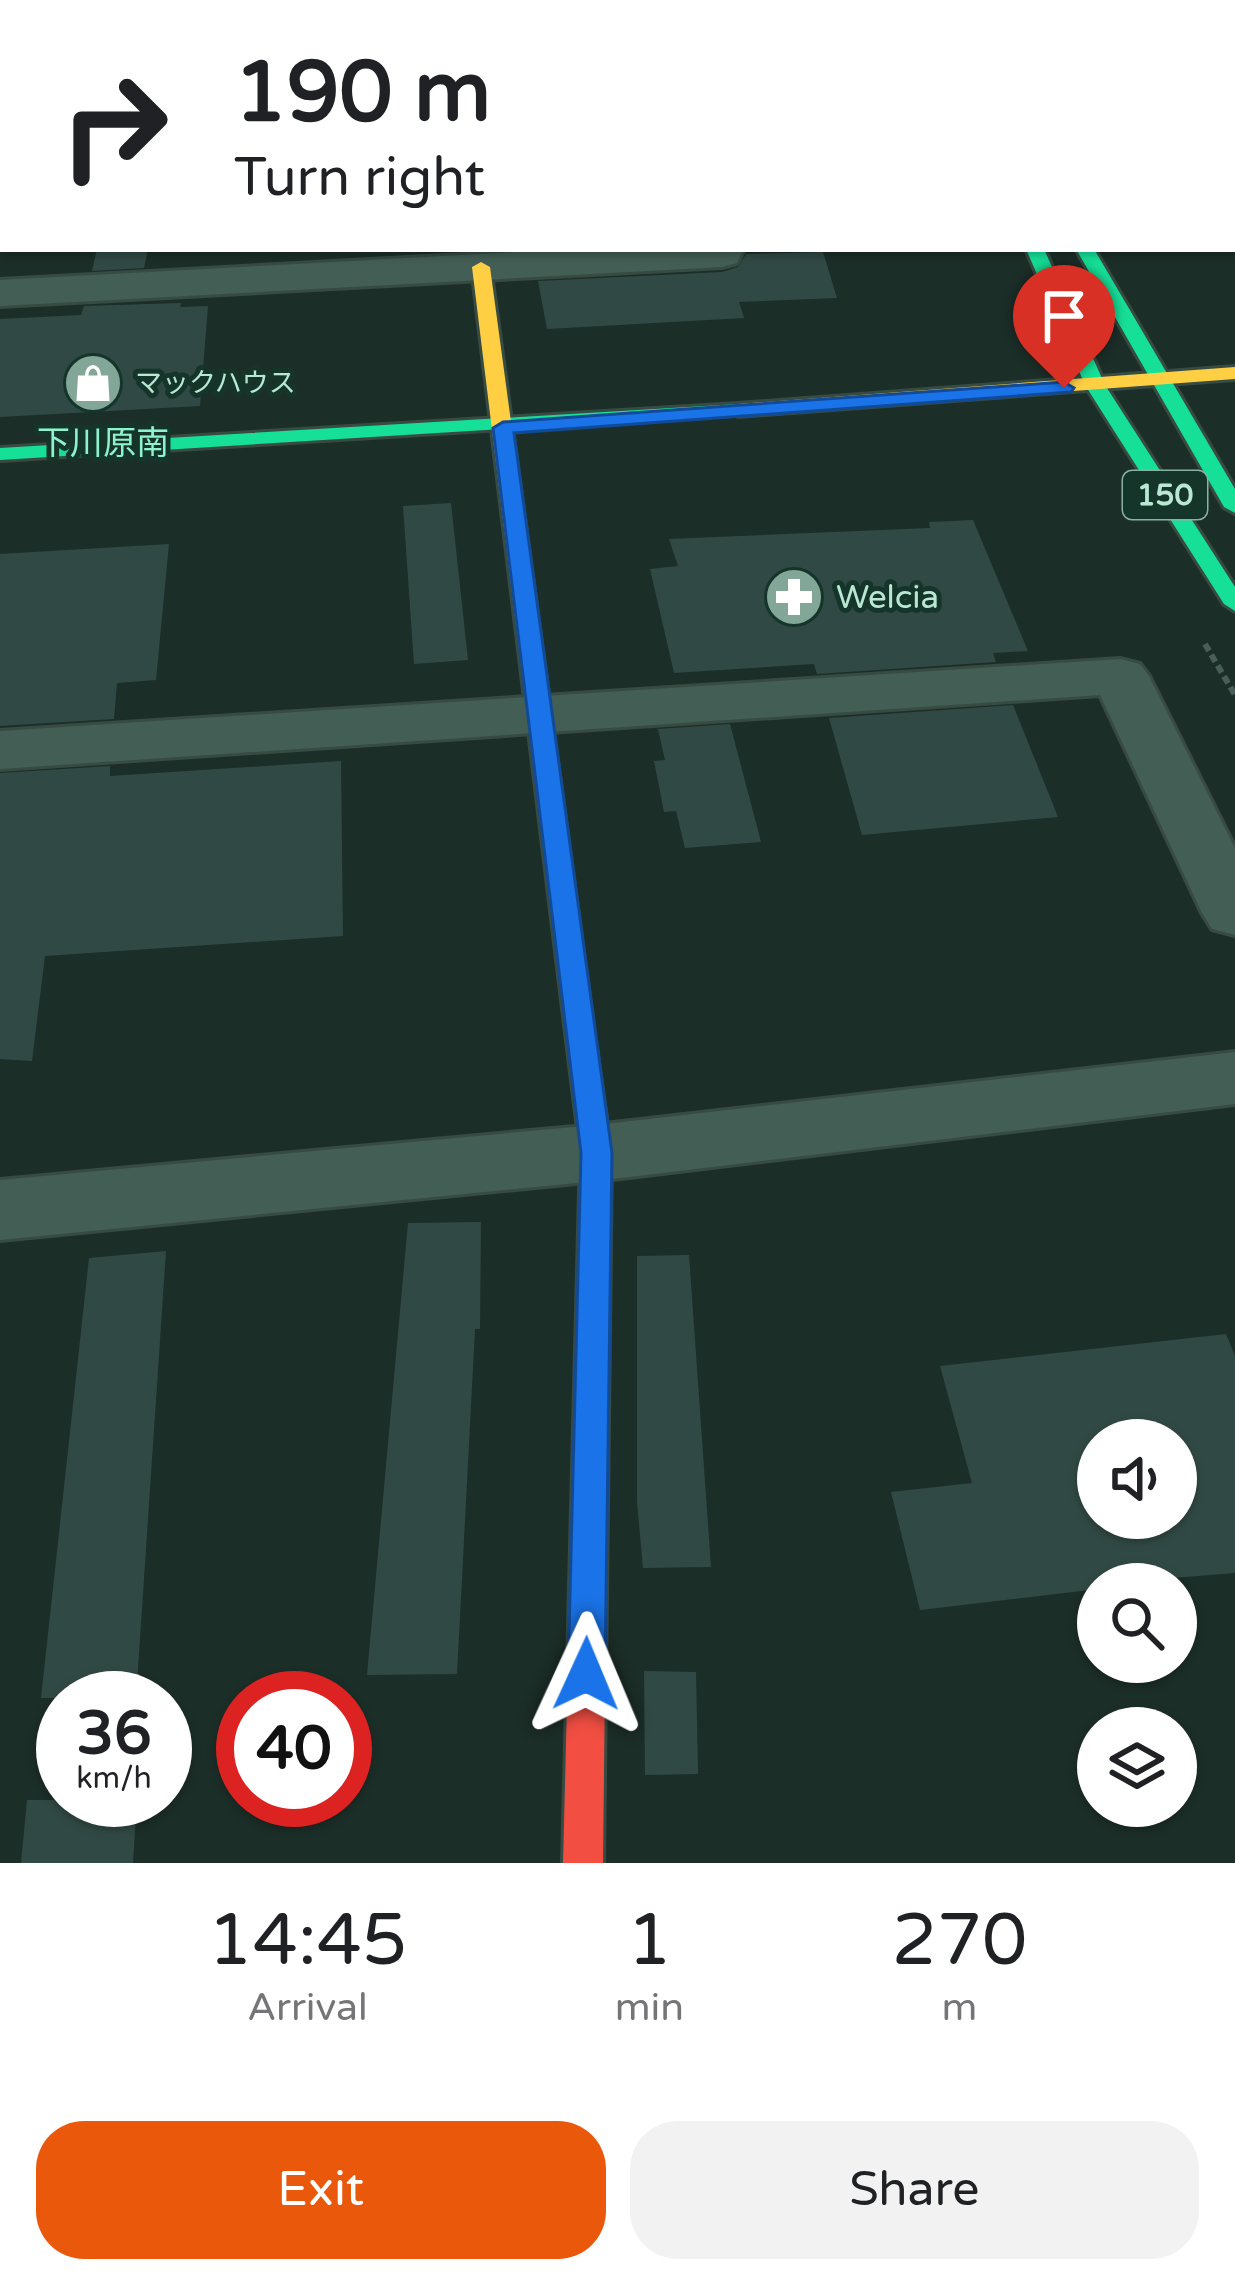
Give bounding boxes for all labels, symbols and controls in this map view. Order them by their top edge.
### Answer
text: 190 m [234,43,491,144]
icon: right [36,48,192,204]
text: Turn right [234,145,485,210]
pin [1013,265,1115,388]
icon: arrive [1031,283,1097,349]
shop icon: マックハウス [62,352,124,414]
place label: マックハウス [135,367,296,400]
district label: 下川原南 [37,424,169,463]
road number: 150 [1123,471,1207,519]
pharmacy icon: Welcia [763,566,825,628]
place label: Welcia [836,578,939,617]
map controls [1077,1419,1197,1827]
button: sound [1077,1419,1197,1539]
button: search [1077,1563,1197,1683]
position arrow [523,1611,649,1737]
speed limit sign: 40 [216,1671,372,1827]
text: 36 [76,1698,152,1770]
button: layers [1077,1707,1197,1827]
text: km/h [76,1760,152,1797]
text: 14:45 [208,1898,407,1985]
text: 1 [627,1898,672,1985]
text: 270 [892,1898,1027,1985]
text: Arrival [247,1984,368,2031]
text: min [615,1984,684,2031]
text: m [942,1984,977,2031]
button: Exit [36,2121,606,2259]
button: Share [630,2121,1199,2259]

